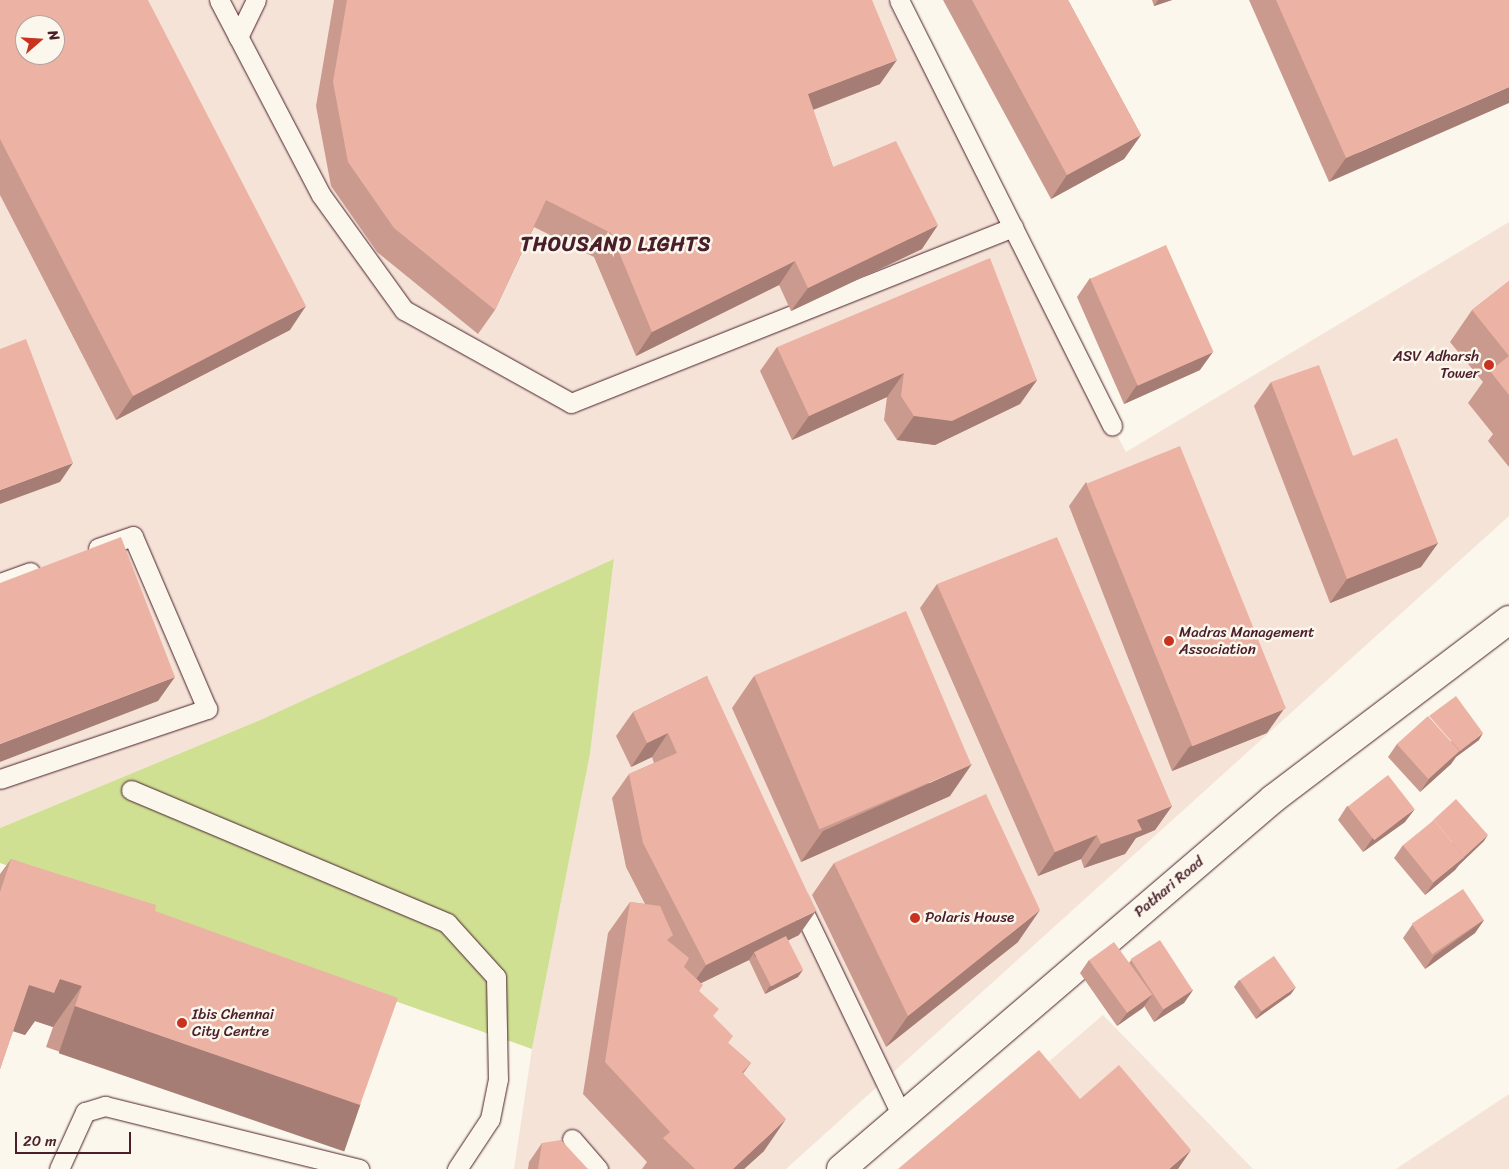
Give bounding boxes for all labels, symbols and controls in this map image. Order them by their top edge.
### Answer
north arrow [15,15,65,65]
text: N [40,27,67,44]
district label: THOUSAND LIGHTS [520,232,712,256]
place label: ASV Adharsh Tower [1393,347,1479,382]
marker: ASV Adharsh Tower [1483,359,1495,371]
place label: Madras Management Association [1179,623,1314,658]
marker: Madras Management Association [1163,635,1175,647]
street label: Pathari Road [1131,853,1207,921]
place label: Polaris House [925,909,1014,927]
marker: Polaris House [909,912,921,924]
place label: Ibis Chennai City Centre [192,1005,274,1040]
marker: Ibis Chennai City Centre [176,1017,188,1029]
scale bar [18,1122,134,1154]
text: 20 m [23,1128,57,1154]

